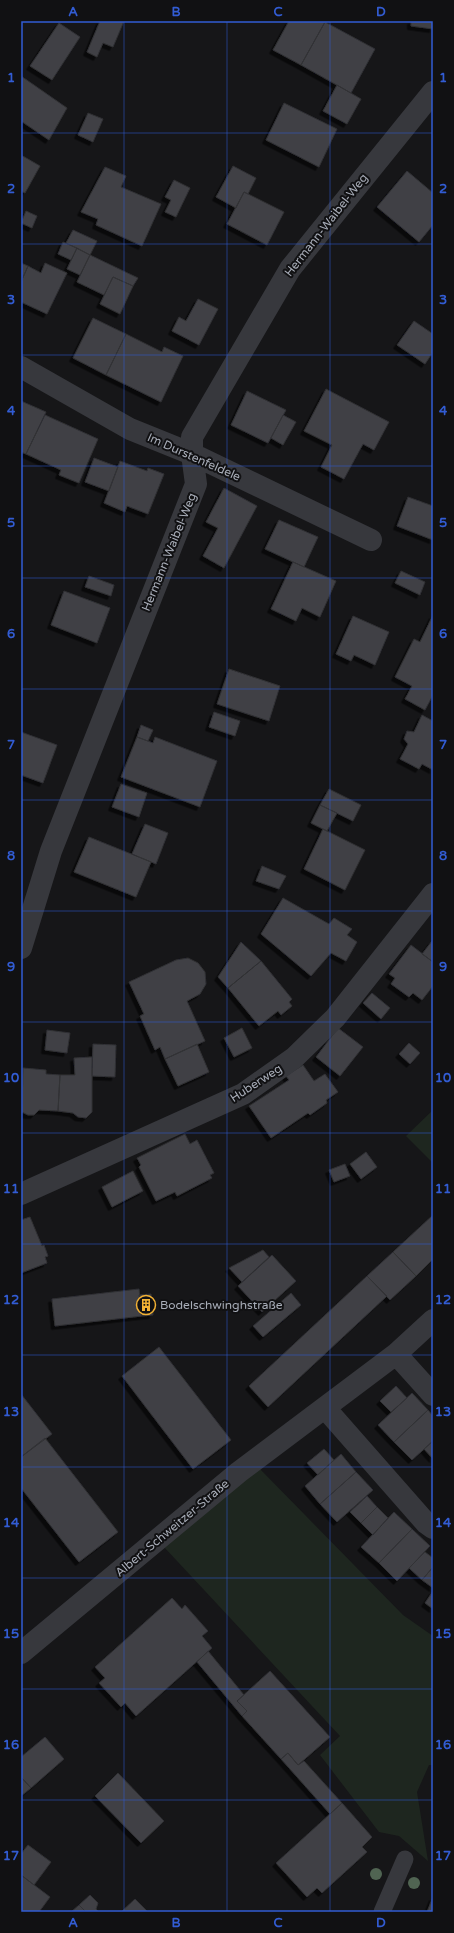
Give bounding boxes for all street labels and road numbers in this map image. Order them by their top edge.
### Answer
street label: Hermann-Waibel-Weg [282,171,370,279]
street label: Im Durstenfeldele [145,430,243,484]
street label: Hermann-Waibel-Weg [139,491,199,613]
street label: Huberweg [227,1061,285,1105]
street label: Albert-Schweitzer-Straße [112,1476,232,1580]

